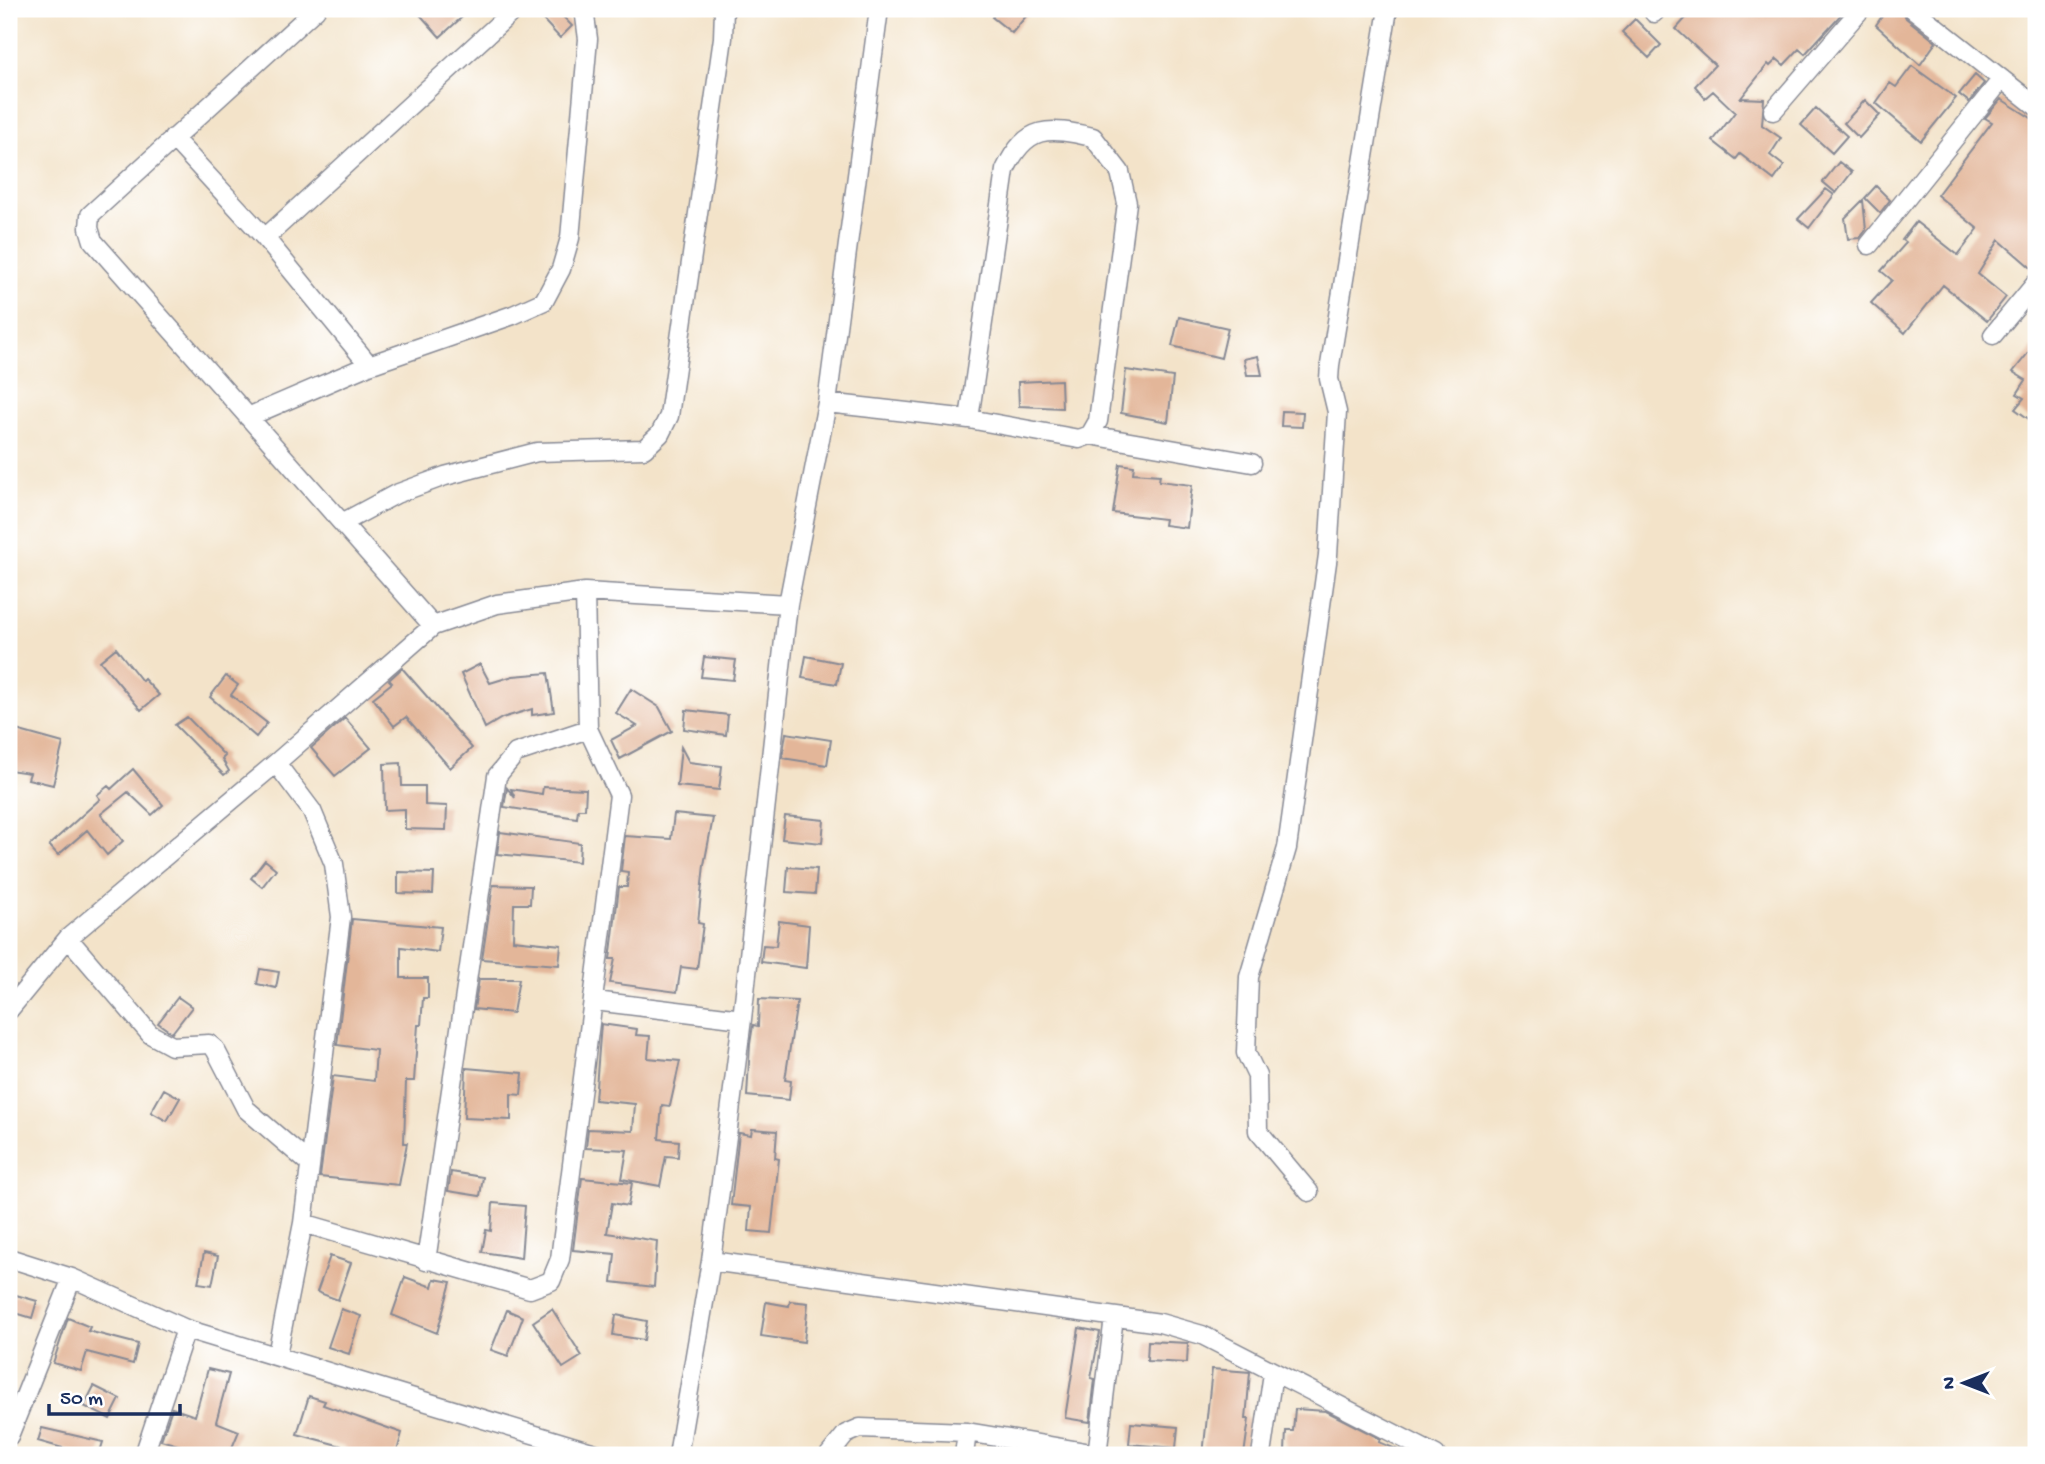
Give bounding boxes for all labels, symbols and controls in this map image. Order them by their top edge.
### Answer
north arrow [1930,1348,2000,1418]
scale bar [49,1373,180,1417]
text: N [1939,1377,1962,1389]
text: 50 m [60,1388,103,1413]

